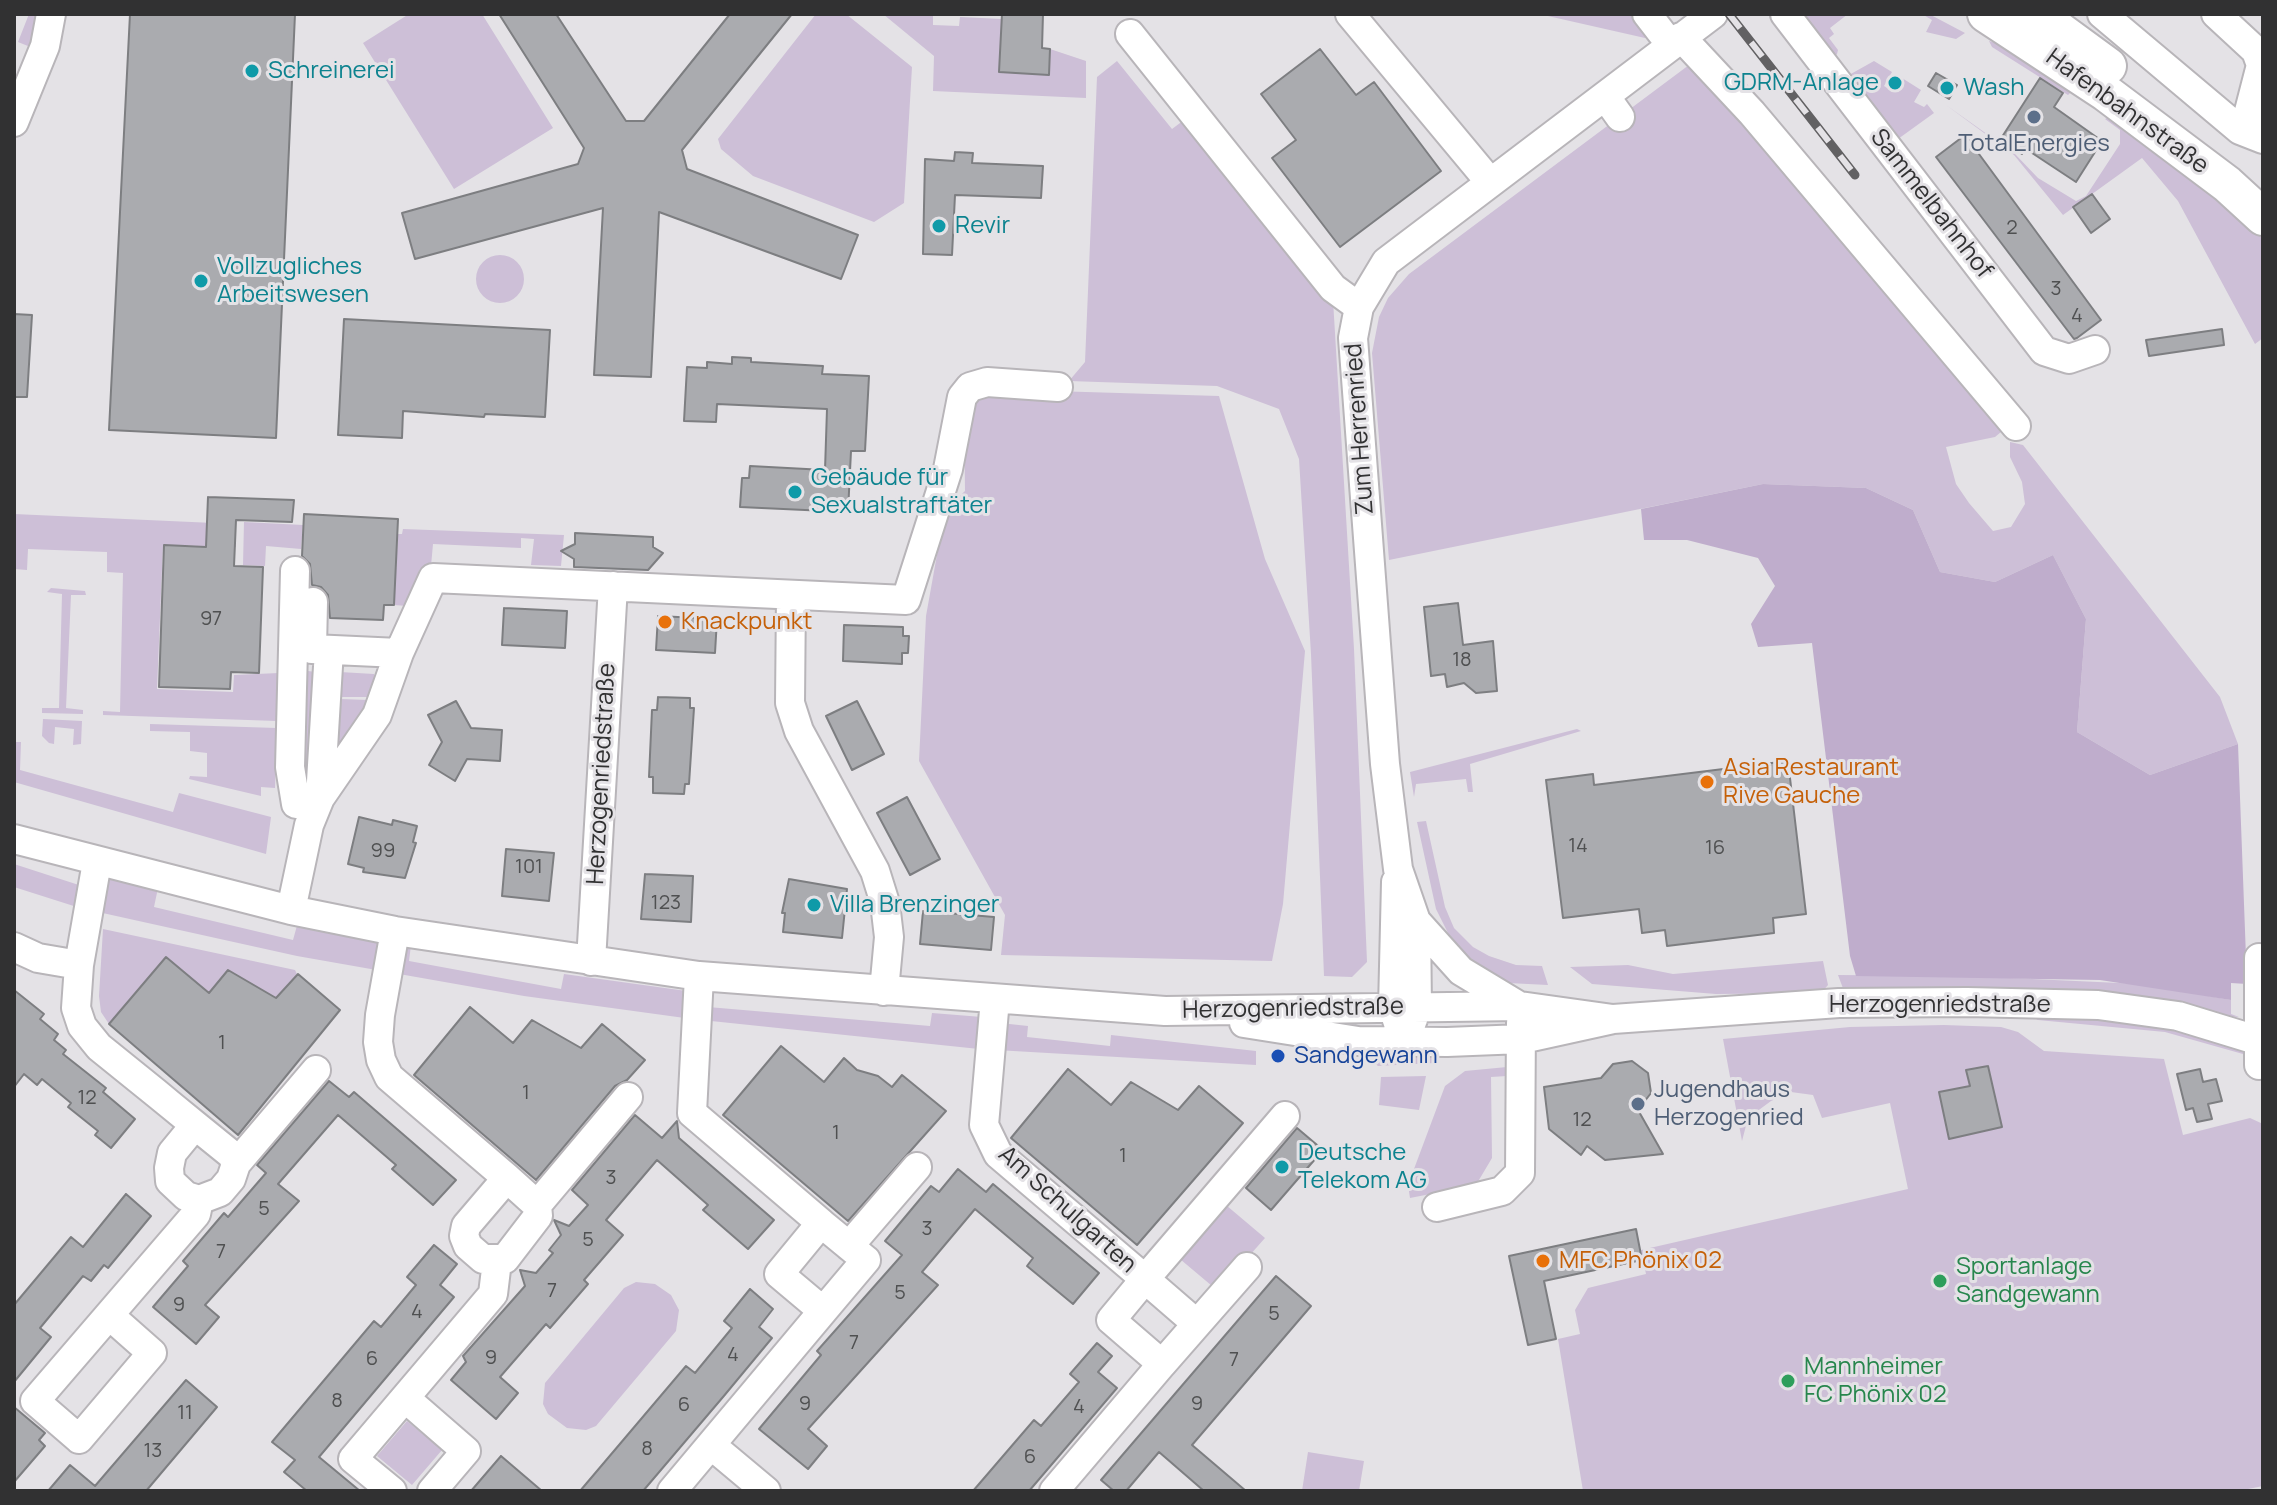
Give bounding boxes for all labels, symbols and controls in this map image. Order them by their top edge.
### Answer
street label: Hafenbahnstraße [2040,43,2214,181]
place label: Schreinerei [268,57,395,85]
marker: Schreinerei [243,62,261,80]
place label: GDRM-Anlage [1724,69,1879,97]
marker: GDRM-Anlage [1886,74,1904,92]
place label: Wash [1963,74,2025,102]
marker: Wash [1938,79,1956,97]
marker: TotalEnergies [2025,108,2043,126]
street label: Sammelbahnhof [1864,124,1998,284]
place label: TotalEnergies [1958,130,2110,158]
place label: Revir [955,212,1010,240]
house number: 2 [2006,216,2018,240]
marker: Revir [930,217,948,235]
place label: Vollzugliches Arbeitswesen [217,253,369,309]
marker: Vollzugliches Arbeitswesen [192,272,210,290]
house number: 3 [2050,277,2062,301]
house number: 4 [2071,304,2083,328]
street label: Zum Herrenried [1340,342,1380,516]
place label: Gebäude für Sexualstraftäter [811,464,992,520]
marker: Gebäude für Sexualstraftäter [786,483,804,501]
house number: 97 [200,607,222,631]
place label: Knackpunkt [681,608,812,636]
marker: Knackpunkt [656,613,674,631]
house number: 18 [1452,648,1472,672]
street label: Herzogenriedstraße [582,663,622,885]
place label: Asia Restaurant Rive Gauche [1723,754,1899,810]
marker: Asia Restaurant Rive Gauche [1698,773,1716,791]
house number: 14 [1568,834,1588,858]
house number: 16 [1705,836,1725,860]
house number: 99 [371,839,395,863]
house number: 101 [515,855,543,879]
house number: 123 [651,891,681,915]
place label: Villa Brenzinger [830,891,999,919]
marker: Villa Brenzinger [805,896,823,914]
street label: Herzogenriedstraße [1829,991,2051,1019]
street label: Herzogenriedstraße [1182,993,1404,1025]
house number: 1 [218,1031,226,1055]
place label: Sandgewann [1294,1042,1438,1070]
marker: Sandgewann [1269,1047,1287,1065]
place label: Jugendhaus Herzogenried [1654,1076,1804,1132]
house number: 1 [522,1081,530,1105]
house number: 12 [77,1086,97,1110]
marker: Jugendhaus Herzogenried [1629,1095,1647,1113]
house number: 12 [1572,1108,1592,1132]
house number: 1 [832,1121,840,1145]
place label: Deutsche Telekom AG [1298,1139,1427,1195]
street label: Am Schulgarten [992,1140,1142,1280]
house number: 1 [1119,1144,1127,1168]
marker: Deutsche Telekom AG [1273,1158,1291,1176]
house number: 3 [605,1166,617,1190]
house number: 5 [258,1197,270,1221]
house number: 3 [921,1217,933,1241]
house number: 5 [582,1228,594,1252]
house number: 7 [216,1240,226,1264]
place label: MFC Phönix 02 [1559,1247,1722,1275]
marker: MFC Phönix 02 [1534,1252,1552,1270]
place label: Sportanlage Sandgewann [1956,1253,2100,1309]
marker: Sportanlage Sandgewann [1931,1272,1949,1290]
house number: 7 [547,1279,557,1303]
house number: 5 [894,1281,906,1305]
house number: 9 [173,1293,185,1317]
house number: 4 [411,1300,423,1324]
house number: 5 [1268,1302,1280,1326]
house number: 7 [849,1331,859,1355]
house number: 4 [727,1343,739,1367]
house number: 9 [485,1346,497,1370]
house number: 6 [366,1347,378,1371]
house number: 7 [1229,1348,1239,1372]
place label: Mannheimer FC Phönix 02 [1804,1353,1947,1409]
marker: Mannheimer FC Phönix 02 [1779,1372,1797,1390]
house number: 8 [331,1389,343,1413]
house number: 9 [799,1392,811,1416]
house number: 9 [1191,1392,1203,1416]
house number: 6 [678,1393,690,1417]
house number: 4 [1073,1395,1085,1419]
house number: 11 [177,1401,193,1425]
house number: 8 [641,1437,653,1461]
house number: 13 [144,1439,162,1463]
house number: 6 [1024,1445,1036,1469]

